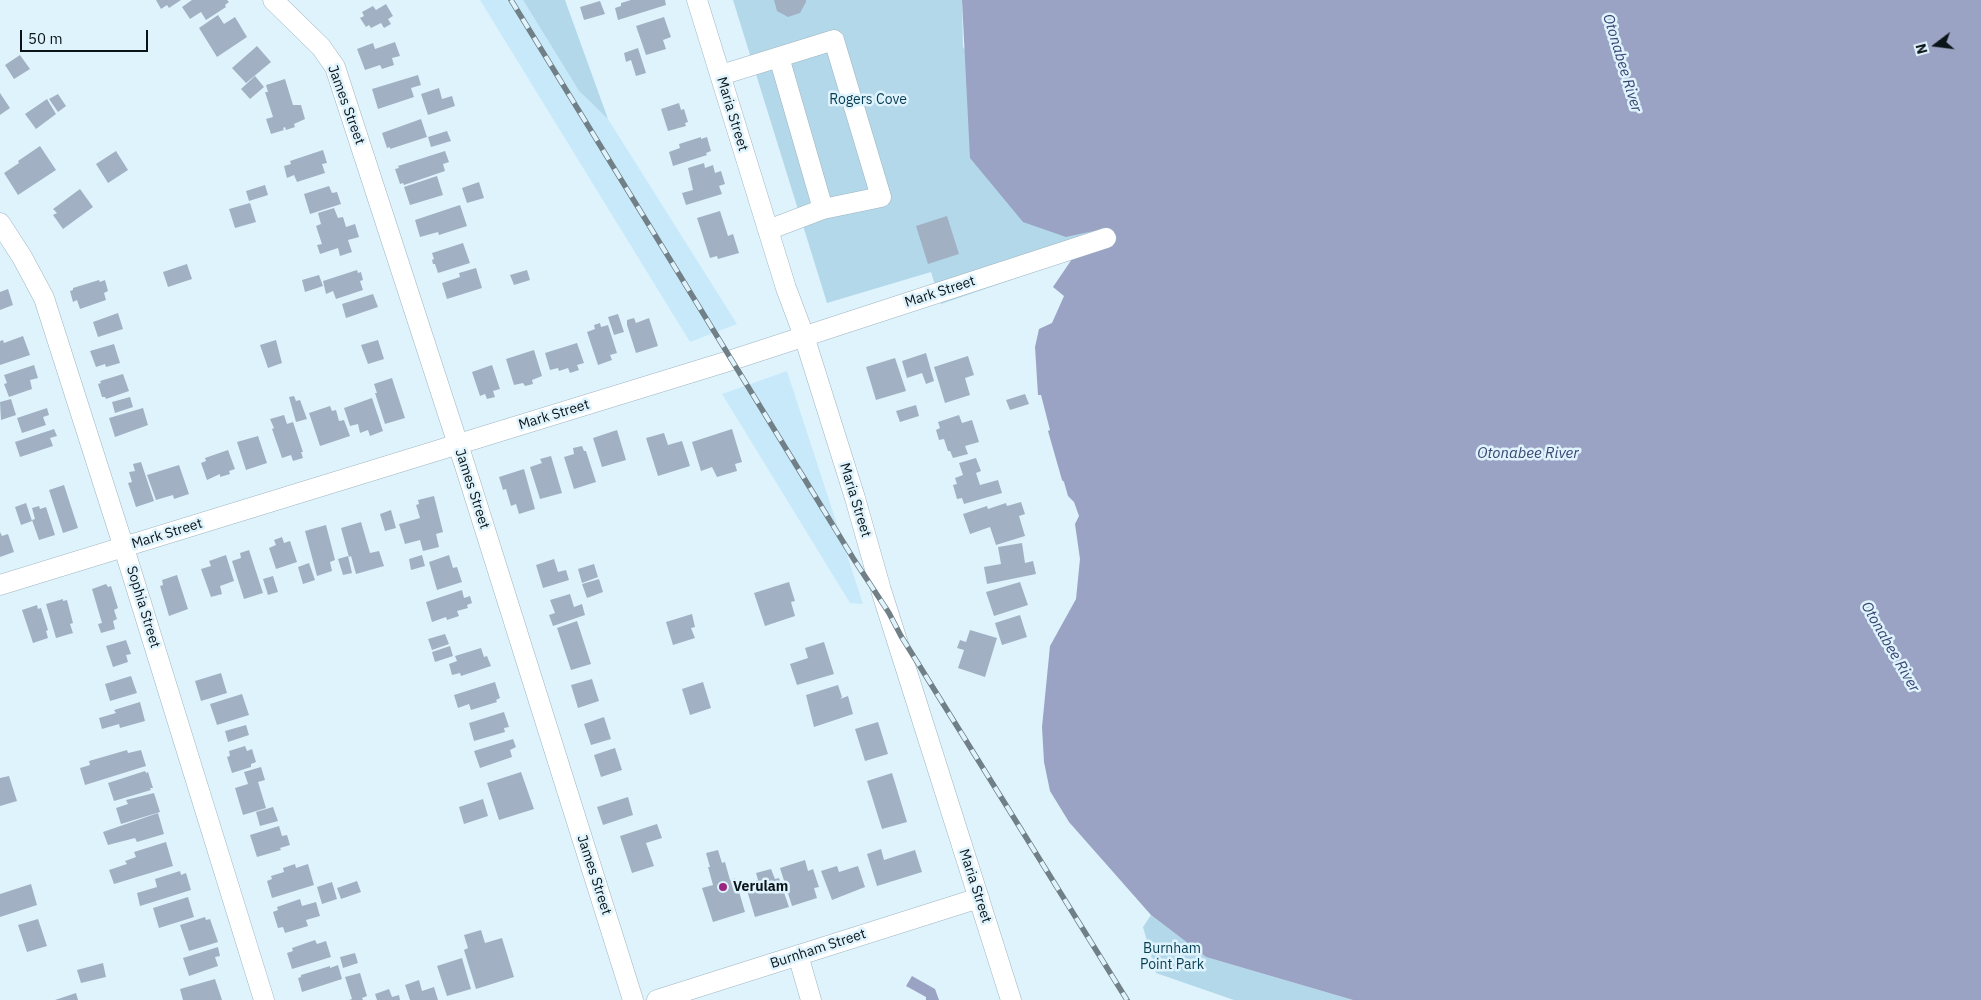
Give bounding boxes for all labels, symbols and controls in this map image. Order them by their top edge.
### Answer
water label: Otonabee River [1599,12,1645,114]
scale bar [22,20,150,52]
north arrow [1911,20,1961,70]
text: 50 m [28,29,63,48]
text: N [1912,42,1932,56]
street label: James Street [324,63,368,147]
street label: Maria Street [713,75,751,153]
park label: Rogers Cove [829,92,907,108]
street label: Mark Street [903,273,977,311]
street label: Mark Street [517,396,591,434]
water label: Otonabee River [1477,445,1579,463]
street label: James Street [451,447,493,531]
street label: Maria Street [836,461,874,539]
street label: Mark Street [130,515,204,553]
street label: Sophia Street [123,564,163,650]
water label: Otonabee River [1857,599,1923,695]
street label: James Street [573,833,615,917]
street label: Maria Street [955,847,995,925]
place label: Verulam [733,879,788,895]
marker: Verulam [717,881,729,893]
street label: Burnham Street [768,926,868,972]
park label: Burnham Point Park [1140,941,1204,974]

